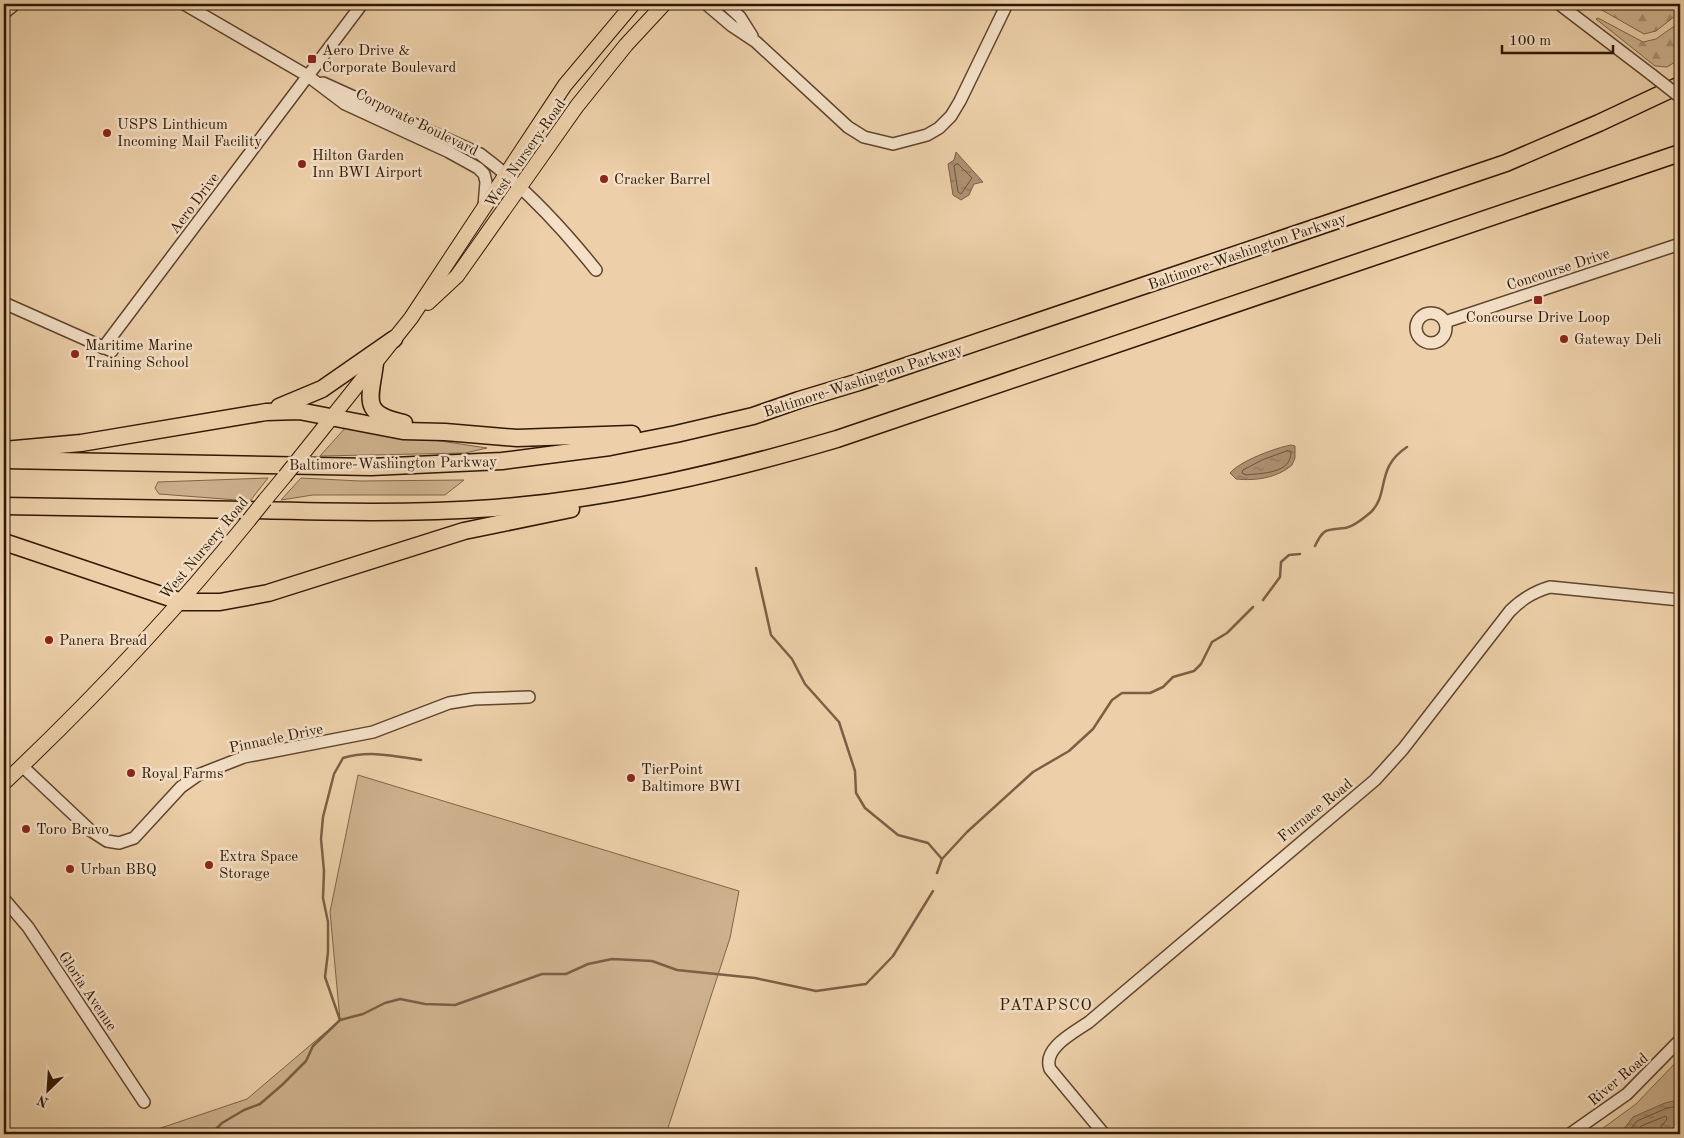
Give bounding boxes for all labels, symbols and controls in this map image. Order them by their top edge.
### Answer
scale bar [1502,22,1613,54]
text: 100 m [1509,34,1551,49]
place label: Aero Drive & Corporate Boulevard [322,44,457,76]
marker: Aero Drive & Corporate Boulevard [306,53,318,65]
street label: Corporate Boulevard [353,87,480,160]
street label: West Nursery Road [483,97,569,211]
place label: USPS Linthicum Incoming Mail Facility [117,118,262,150]
marker: USPS Linthicum Incoming Mail Facility [101,127,113,139]
place label: Hilton Garden Inn BWI Airport [312,149,423,181]
marker: Hilton Garden Inn BWI Airport [296,158,308,170]
street label: Aero Drive [167,170,223,237]
marker: Cracker Barrel [598,173,610,185]
place label: Cracker Barrel [614,173,710,188]
street label: Baltimore-Washington Parkway [1147,211,1348,293]
street label: Concourse Drive [1505,247,1612,294]
marker: Concourse Drive Loop [1532,294,1544,306]
place label: Concourse Drive Loop [1466,311,1610,326]
marker: Gateway Deli [1558,333,1570,345]
place label: Gateway Deli [1574,333,1662,348]
place label: Maritime Marine Training School [85,339,193,371]
street label: Baltimore-Washington Parkway [762,342,965,421]
marker: Maritime Marine Training School [69,348,81,360]
street label: Baltimore-Washington Parkway [289,455,497,474]
street label: West Nursery Road [158,495,252,603]
marker: Panera Bread [43,634,55,646]
place label: Panera Bread [59,634,148,649]
street label: Pinnacle Drive [228,722,325,757]
place label: TierPoint Baltimore BWI [641,763,741,795]
marker: Royal Farms [125,767,137,779]
place label: Royal Farms [141,767,223,782]
marker: TierPoint Baltimore BWI [625,772,637,784]
street label: Furnace Road [1276,777,1356,846]
marker: Toro Bravo [20,823,32,835]
place label: Toro Bravo [36,823,109,838]
place label: Extra Space Storage [219,850,298,882]
marker: Extra Space Storage [203,859,215,871]
marker: Urban BBQ [64,863,76,875]
place label: Urban BBQ [80,863,156,878]
street label: Gloria Avenue [55,950,119,1034]
district label: PATAPSCO [999,998,1093,1014]
street label: River Road [1586,1051,1652,1109]
north arrow [22,1066,72,1116]
text: N [35,1092,51,1109]

